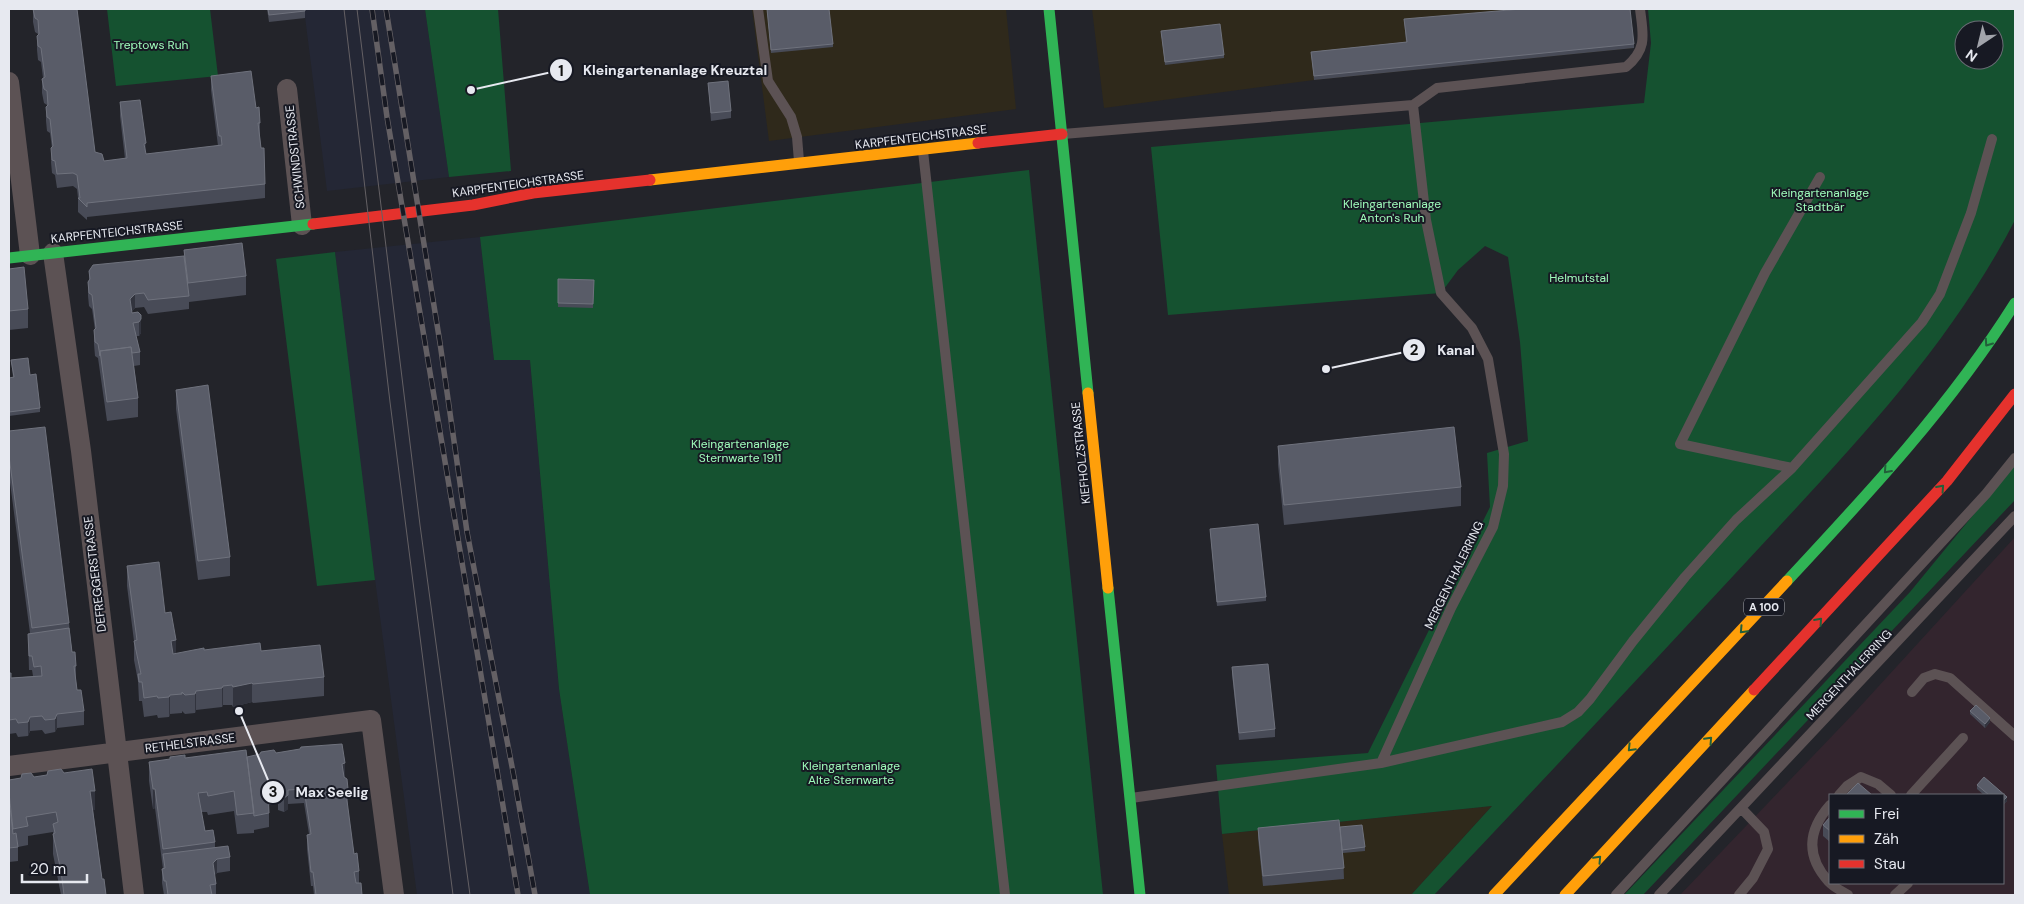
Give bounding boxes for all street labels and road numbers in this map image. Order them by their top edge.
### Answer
street label: SCHWINDSTRASSE [282,104,308,210]
street label: KARPFENTEICHSTRASSE [854,121,988,153]
street label: KARPFENTEICHSTRASSE [451,167,585,201]
street label: KARPFENTEICHSTRASSE [50,217,184,247]
street label: KIEFHOLZSTRASSE [1068,401,1094,505]
street label: DEFREGGERSTRASSE [80,515,110,633]
street label: MERGENTHALERRING [1421,518,1487,632]
road number: A 100 [1744,598,1784,616]
street label: MERGENTHALERRING [1803,626,1895,724]
street label: RETHELSTRASSE [144,729,236,756]

